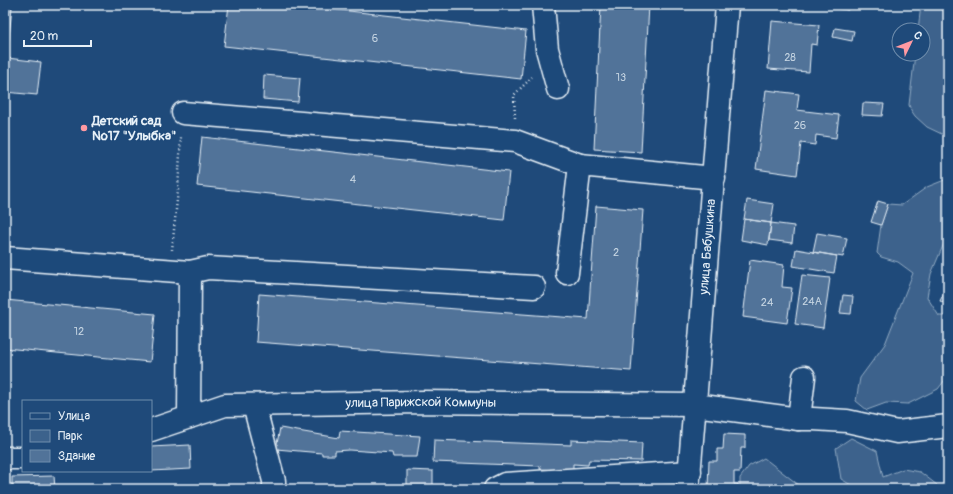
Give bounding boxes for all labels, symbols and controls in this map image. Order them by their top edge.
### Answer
scale bar [24,22,91,48]
north arrow [891,22,931,62]
text: 20 m [30,29,59,44]
text: С [911,29,925,43]
house number: 6 [372,32,378,45]
house number: 28 [784,51,796,64]
house number: 13 [616,71,626,84]
place label: Детский сад №17 "Улыбка" [91,113,176,144]
house number: 26 [794,119,806,132]
marker: Детский сад №17 "Улыбка" [79,123,89,133]
house number: 4 [350,173,357,186]
street label: улица Бабушкина [696,198,719,296]
house number: 2 [613,246,619,259]
house number: 24А [802,295,822,308]
house number: 24 [761,296,774,309]
house number: 12 [74,325,84,338]
street label: улица Парижской Коммуны [344,394,496,411]
legend [22,400,152,472]
text: Улица [58,409,90,424]
text: Парк [58,429,83,444]
text: Здание [58,449,95,464]

